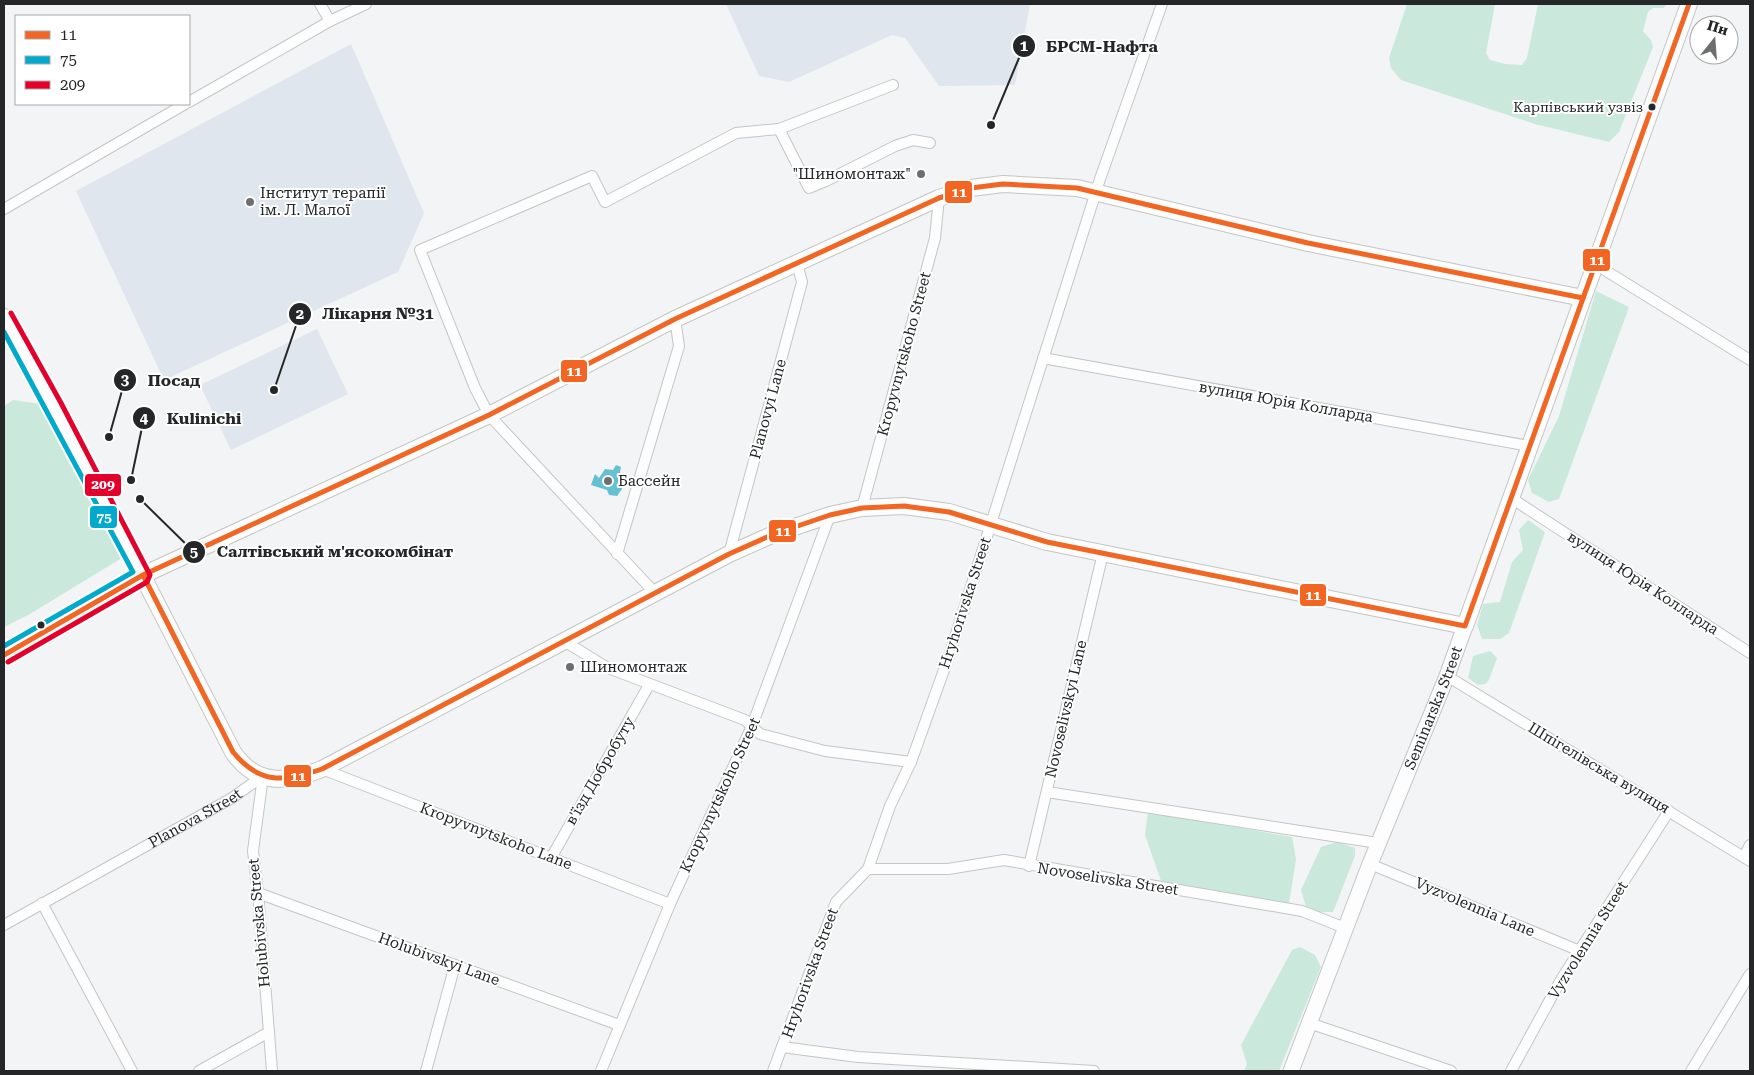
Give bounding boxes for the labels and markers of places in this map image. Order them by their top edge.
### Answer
callout: БРСМ-Нафта [1011,31,1168,62]
place label: Карпівський узвіз [1513,99,1643,115]
marker: Карпівський узвіз [1647,102,1657,112]
place label: "Шиномонтаж" [792,165,911,183]
marker: "Шиномонтаж" [915,168,927,180]
place label: Інститут терапії ім. Л. Малої [260,184,386,219]
marker: Інститут терапії ім. Л. Малої [244,196,256,208]
callout: Лікарня №31 [287,298,444,329]
callout: Посад [113,365,210,396]
callout: Kulinichi [132,403,251,434]
place label: Бассейн [618,472,681,490]
marker: Бассейн [602,475,614,487]
callout: Салтівський м'ясокомбінат [182,536,463,567]
unlabelled marker [36,620,46,630]
place label: Шиномонтаж [580,658,688,676]
marker: Шиномонтаж [564,661,576,673]

